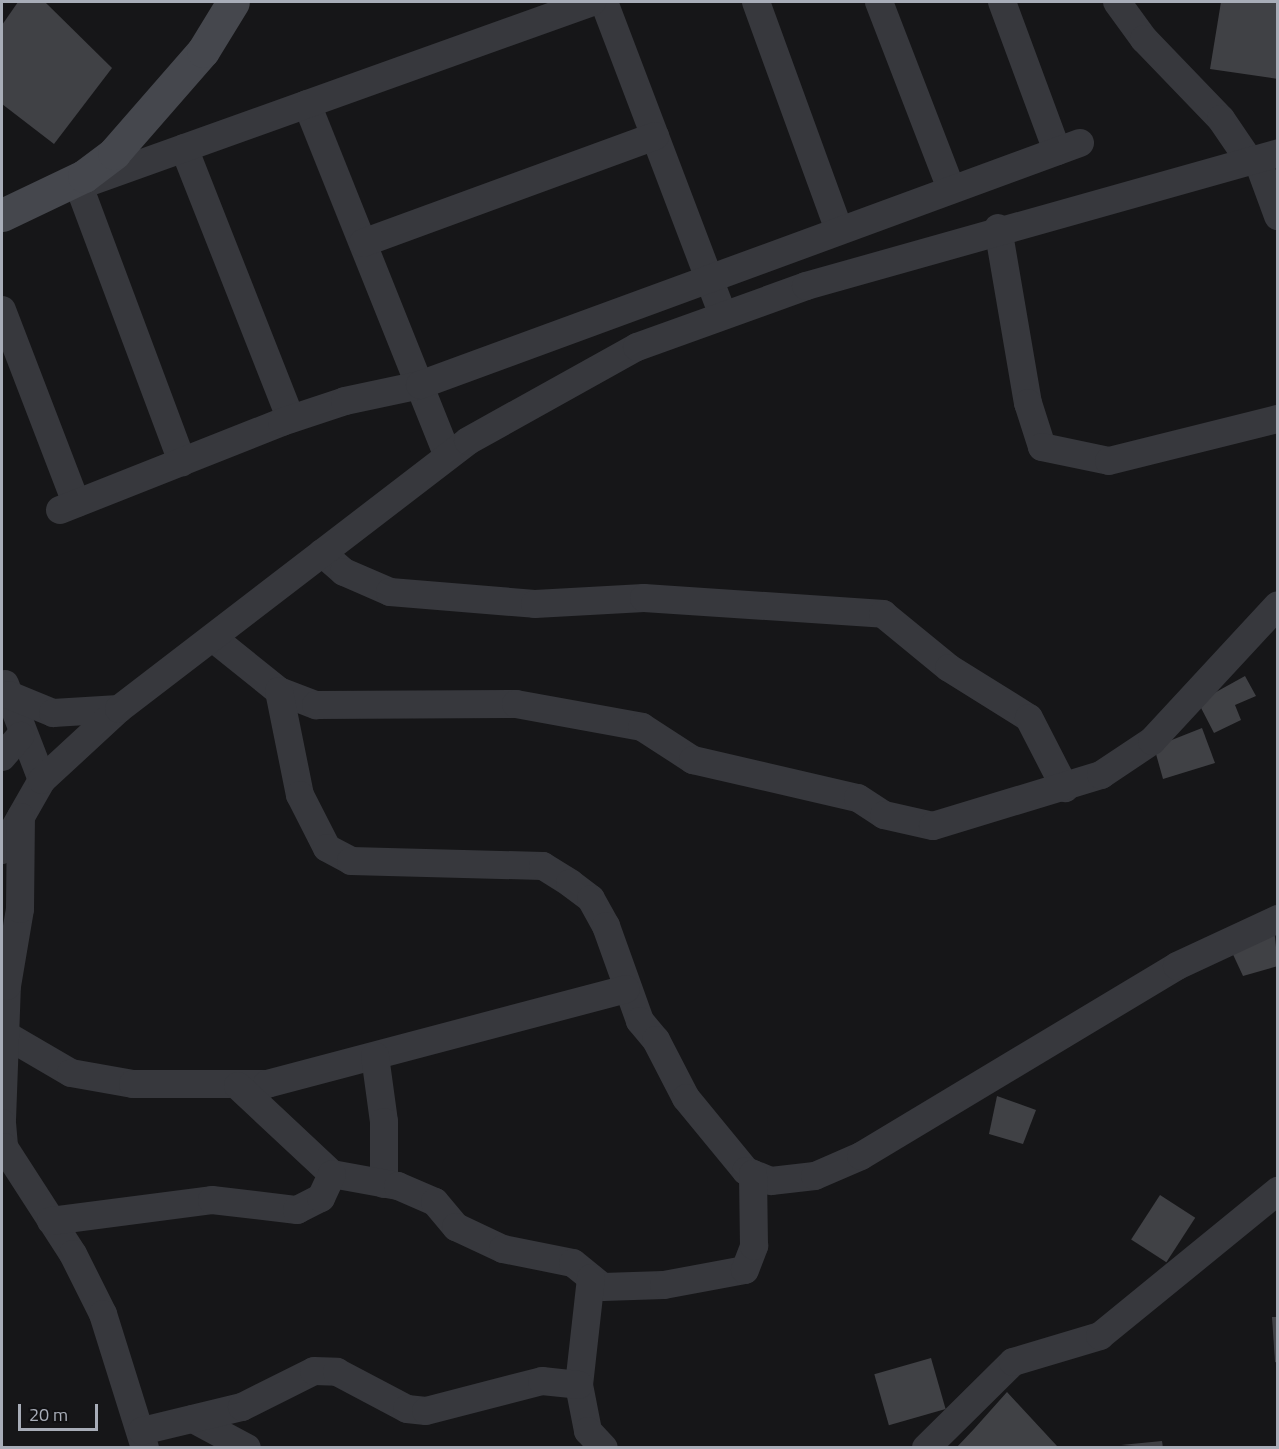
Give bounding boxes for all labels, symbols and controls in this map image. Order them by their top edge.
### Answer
scale bar [21,1392,100,1430]
text: 20 m [29,1401,68,1428]

